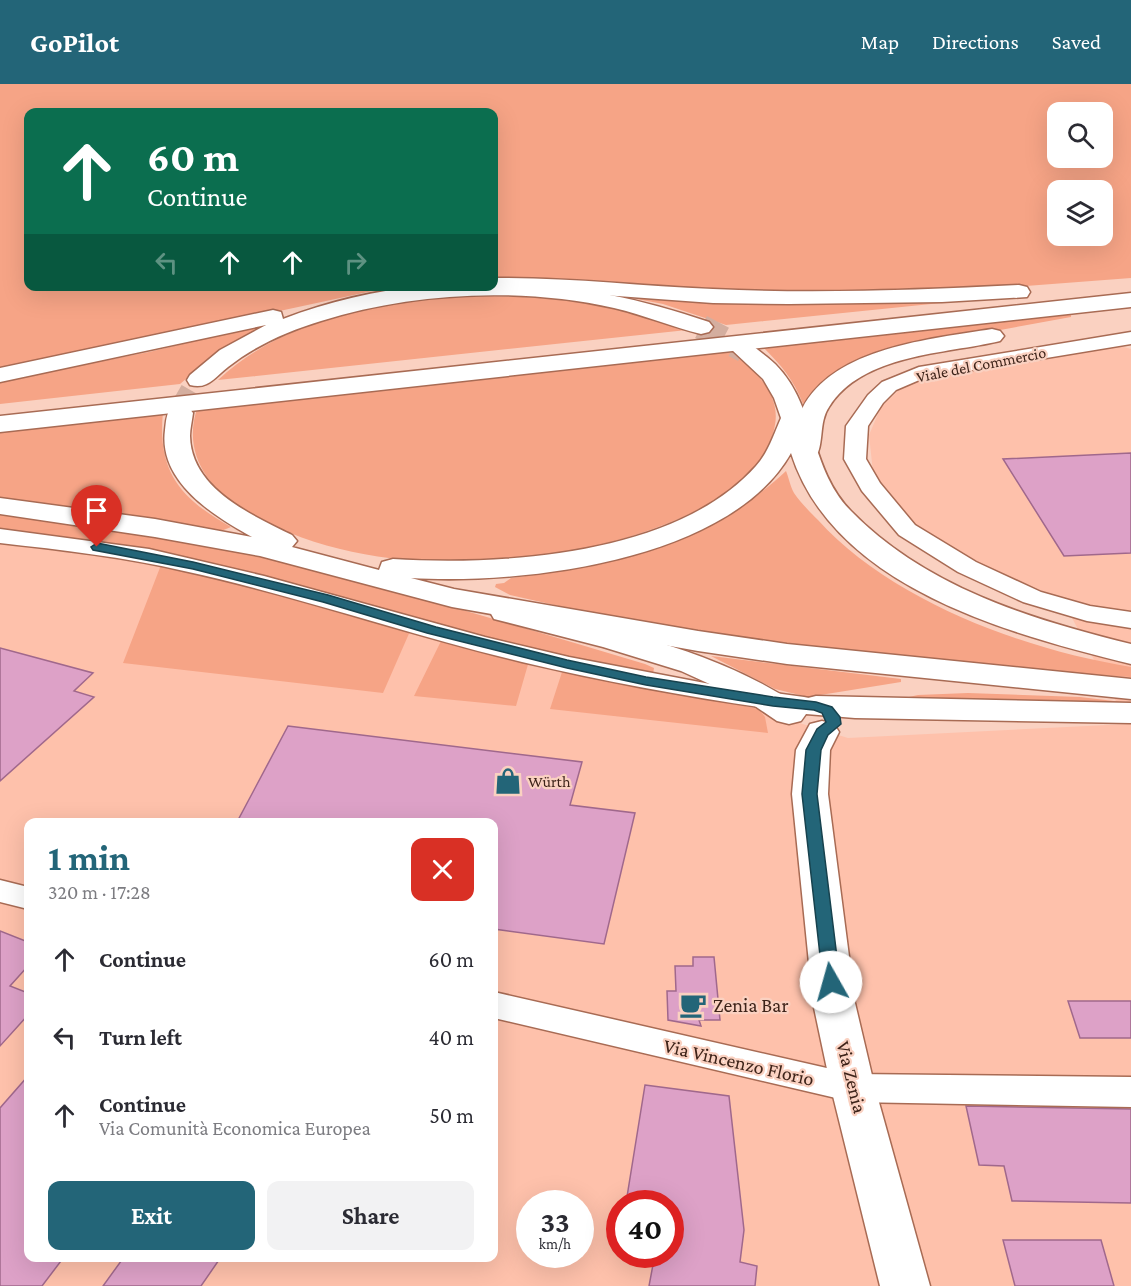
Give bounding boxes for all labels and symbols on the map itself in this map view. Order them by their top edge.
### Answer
street label: Viale del Commercio [915,344,1047,385]
pin [71,485,122,547]
shop icon: Würth [493,766,523,796]
place label: Würth [528,773,571,790]
position arrow [799,950,863,1014]
cafe icon: Zenia Bar [678,990,708,1020]
place label: Zenia Bar [713,994,789,1016]
street label: Via Vincenzo Florio [662,1034,816,1090]
street label: Via Zenia [832,1039,872,1115]
speed limit sign: 40 [606,1190,684,1268]

